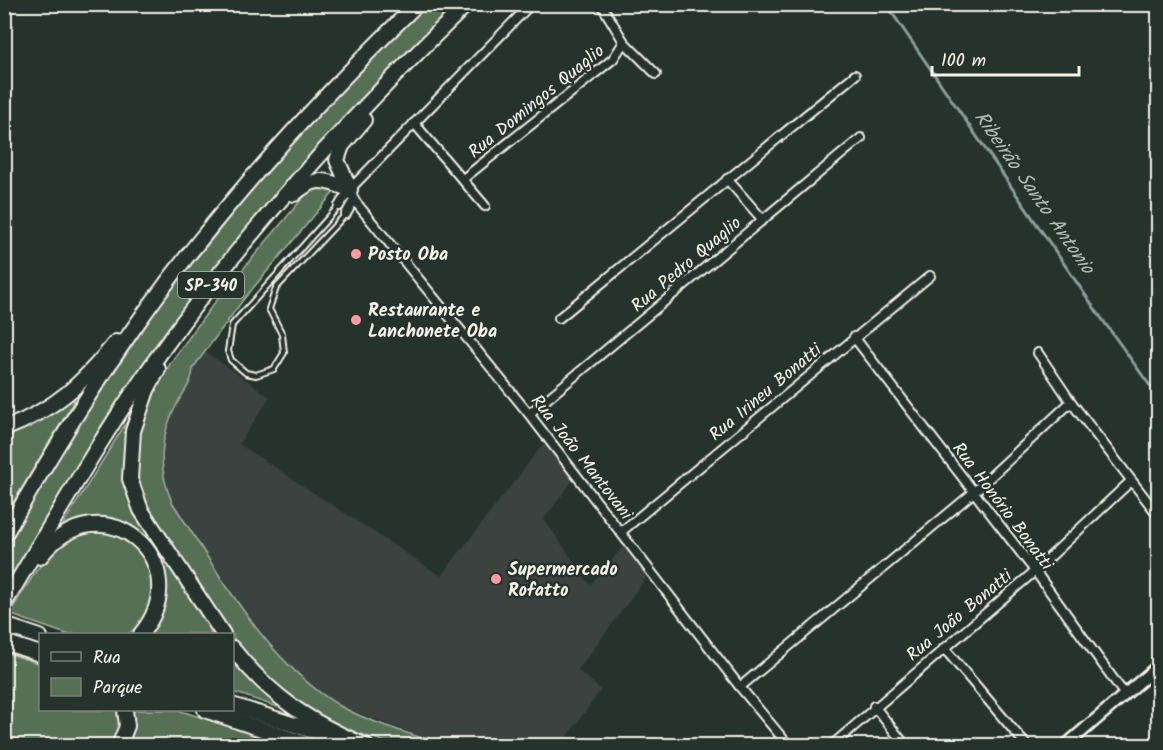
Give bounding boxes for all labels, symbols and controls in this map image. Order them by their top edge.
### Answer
street label: Rua Domingos Quaglio [462,38,612,166]
scale bar [932,39,1079,77]
text: 100 m [941,47,986,76]
water label: Ribeirão Santo Antonio [965,105,1103,283]
street label: Rua Pedro Quaglio [625,210,749,320]
place label: Posto Oba [368,241,448,270]
marker: Posto Oba [349,247,363,261]
road number: SP-340 [178,272,244,298]
place label: Restaurante e Lanchonete Oba [368,297,497,347]
marker: Restaurante e Lanchonete Oba [349,313,363,327]
street label: Rua Irineu Bonatti [703,337,829,449]
street label: Rua João Mantovani [522,389,640,528]
street label: Rua Honório Bonatti [944,437,1060,578]
place label: Supermercado Rofatto [508,556,618,606]
street label: Rua João Bonatti [900,562,1020,669]
marker: Supermercado Rofatto [489,572,503,586]
legend [39,633,234,711]
text: Rua [93,644,121,673]
text: Parque [93,674,142,703]

